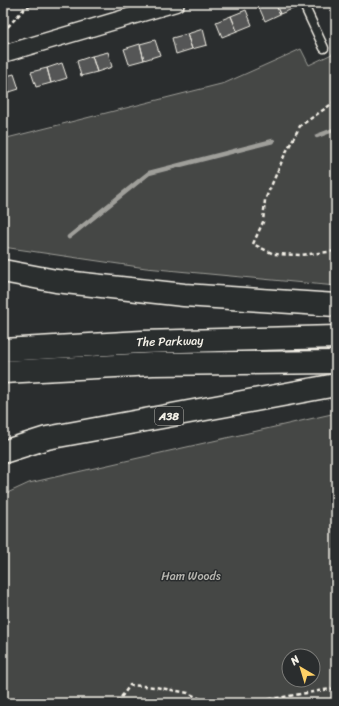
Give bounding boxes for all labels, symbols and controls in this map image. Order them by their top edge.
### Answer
street label: The Parkway [136,329,204,353]
road number: A38 [155,407,183,425]
park label: Ham Woods [161,565,221,587]
north arrow [281,648,321,688]
text: N [286,650,304,671]

